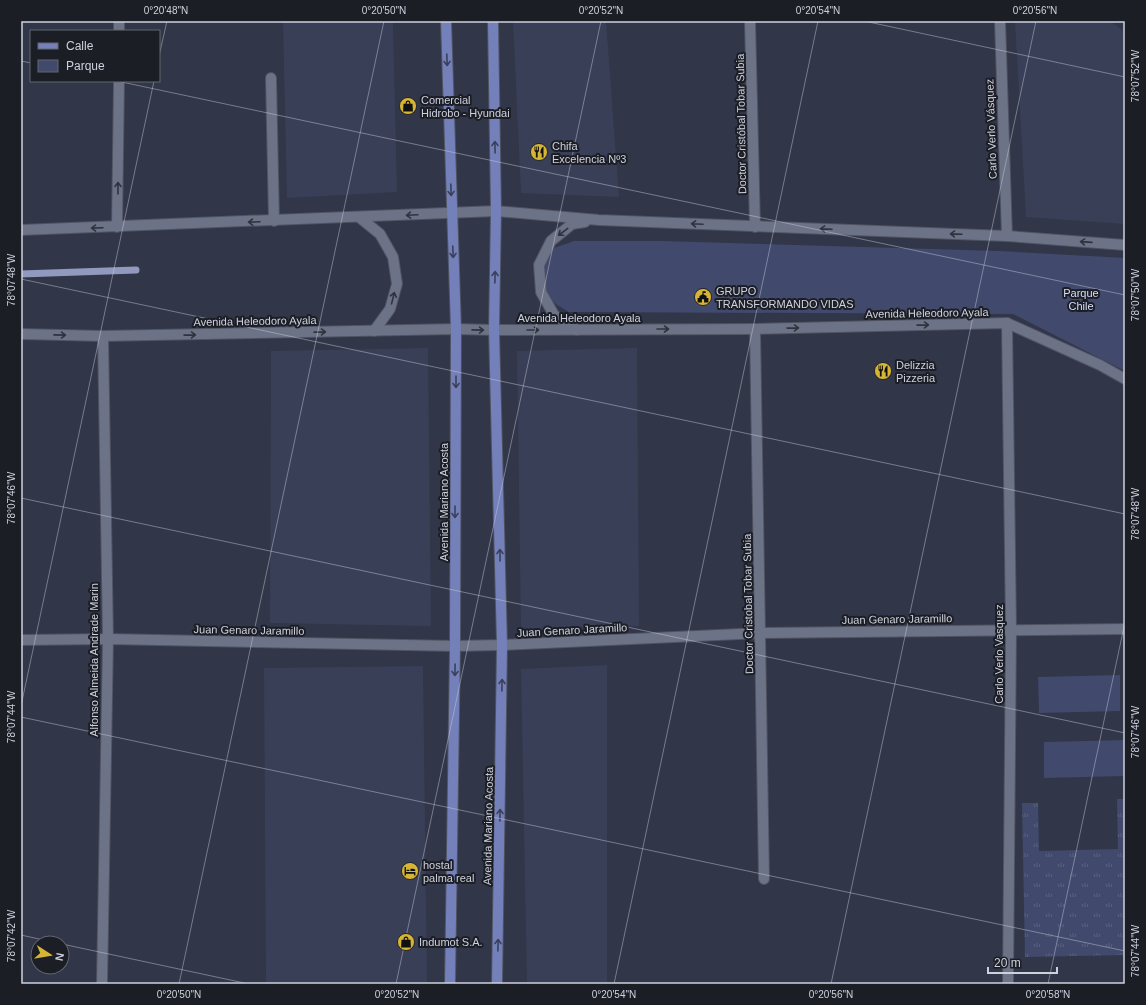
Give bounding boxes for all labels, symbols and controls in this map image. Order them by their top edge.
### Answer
text: 0°20'48"N [144,5,188,16]
text: 0°20'50"N [362,5,406,16]
text: 0°20'52"N [579,5,623,16]
text: 0°20'54"N [796,5,840,16]
text: 0°20'56"N [1013,5,1057,16]
legend [30,30,160,82]
text: Calle [66,39,94,53]
text: 78°07'52"W [1130,49,1141,102]
one-way arrow [443,53,451,66]
street label: Doctor Cristóbal Tobar Subia [734,53,748,194]
text: Parque [66,59,105,73]
street label: Carlo Verlo Vásquez [983,79,999,179]
place label: Comercial Hidrobo - Hyundai [421,94,510,119]
shop icon: Comercial Hidrobo - Hyundai [398,96,418,116]
place label: Chifa Excelencia Nº3 [552,140,626,165]
one-way arrow [491,141,499,154]
restaurant icon: Chifa Excelencia Nº3 [529,142,549,162]
one-way arrow [114,182,122,195]
one-way arrow [447,183,454,196]
one-way arrow [406,211,419,218]
one-way arrow [248,218,261,225]
one-way arrow [691,220,704,228]
one-way arrow [91,224,104,231]
one-way arrow [820,226,833,233]
one-way arrow [557,228,568,236]
one-way arrow [950,230,963,238]
one-way arrow [1080,239,1093,246]
one-way arrow [449,245,456,258]
text: 78°07'48"W [6,253,17,306]
text: 78°07'50"W [1130,268,1141,321]
one-way arrow [491,271,499,284]
place label: GRUPO TRANSFORMANDO VIDAS [716,285,854,310]
public building icon: GRUPO TRANSFORMANDO VIDAS [693,287,713,307]
park label: Parque Chile [1063,287,1099,312]
one-way arrow [390,292,398,305]
street label: Avenida Heleodoro Ayala [865,306,990,320]
street label: Avenida Heleodoro Ayala [517,312,641,324]
street label: Avenida Heleodoro Ayala [193,314,318,328]
one-way arrow [916,321,929,329]
one-way arrow [786,324,799,332]
one-way arrow [656,325,669,333]
one-way arrow [471,326,484,334]
one-way arrow [526,326,539,334]
one-way arrow [313,328,326,336]
one-way arrow [53,331,66,339]
one-way arrow [183,331,196,338]
place label: Delizzia Pizzeria [896,359,936,384]
restaurant icon: Delizzia Pizzeria [873,361,893,381]
one-way arrow [452,375,460,388]
street label: Avenida Mariano Acosta [438,442,450,561]
text: 78°07'46"W [6,471,17,524]
text: 78°07'48"W [1130,487,1141,540]
one-way arrow [452,505,459,518]
street label: Doctor Cristobal Tobar Subia [741,533,755,674]
one-way arrow [496,549,504,562]
street label: Alfonso Almeida Andrade Marin [88,583,100,737]
street label: Carlo Verlo Vasquez [993,604,1005,704]
street label: Juan Genaro Jaramillo [842,612,952,626]
street label: Juan Genaro Jaramillo [516,621,628,639]
street label: Juan Genaro Jaramillo [194,623,304,637]
one-way arrow [451,663,459,676]
one-way arrow [498,679,506,692]
text: 78°07'44"W [6,690,17,743]
text: 78°07'46"W [1130,705,1141,758]
street label: Avenida Mariano Acosta [481,766,495,885]
one-way arrow [496,809,504,822]
place label: hostal palma real [423,859,474,884]
hotel icon: hostal palma real [400,861,420,881]
text: 78°07'42"W [6,909,17,962]
text: 78°07'44"W [1130,924,1141,977]
shop icon: Indumot S.A. [396,932,416,952]
north arrow [30,935,70,975]
place label: Indumot S.A. [419,936,483,948]
one-way arrow [494,939,502,952]
scale bar [988,949,1057,975]
text: N [53,952,66,962]
text: 20 m [994,956,1021,970]
text: 0°20'50"N [157,989,201,1000]
text: 0°20'52"N [375,989,419,1000]
text: 0°20'54"N [592,989,636,1000]
text: 0°20'56"N [809,989,853,1000]
text: 0°20'58"N [1026,989,1070,1000]

